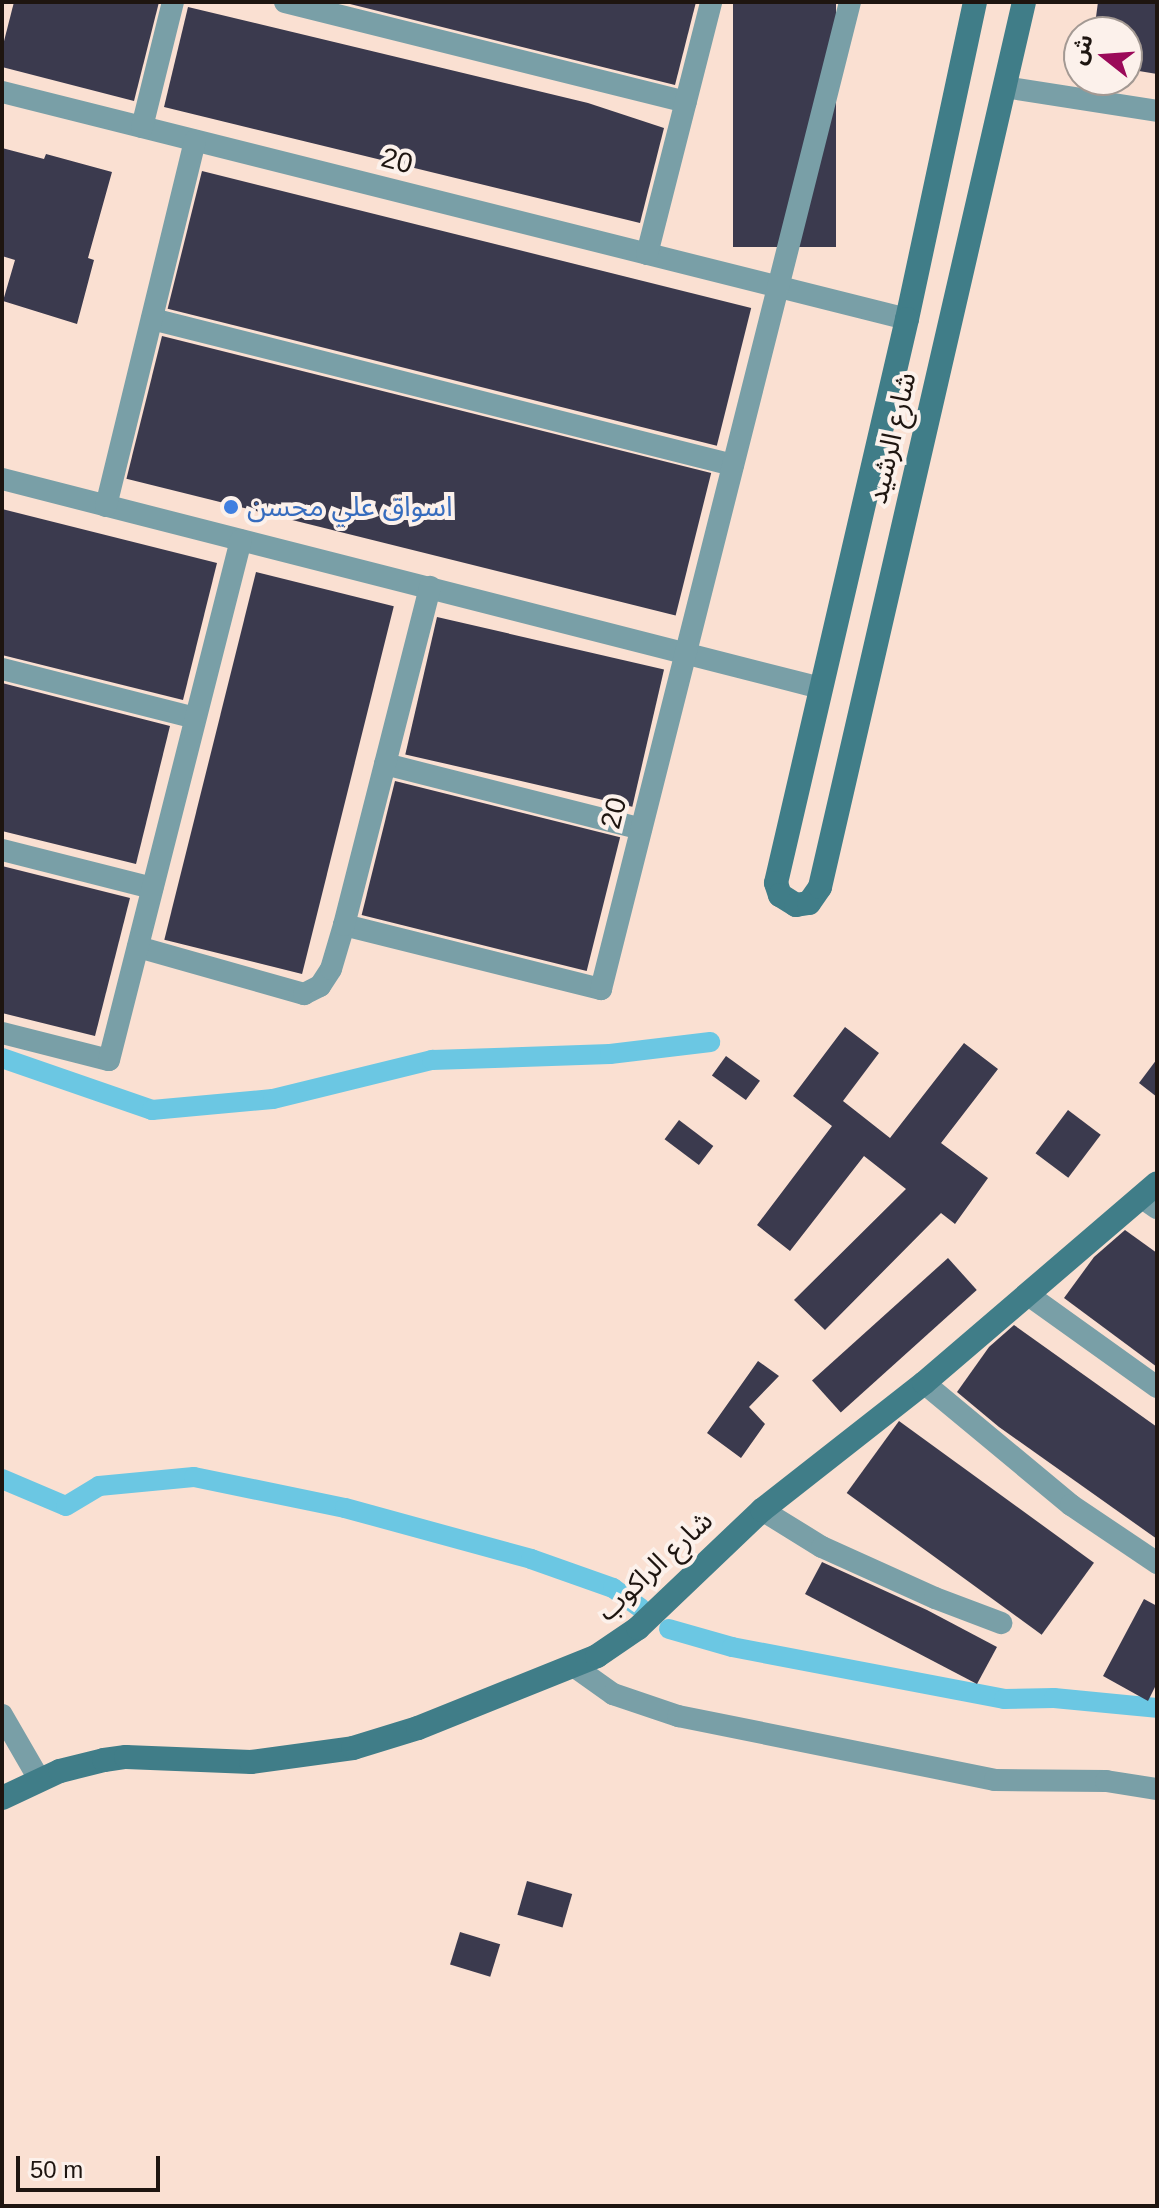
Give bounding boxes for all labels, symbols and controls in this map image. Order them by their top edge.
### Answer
north arrow [1063,16,1143,96]
text: ش [1065,31,1098,67]
street label: 20 [378,141,416,181]
street label: شارع الرشيد [861,369,923,507]
place label: اسواق علي محسن [247,490,453,524]
marker: اسواق علي محسن [222,498,240,516]
street label: 20 [594,794,634,832]
street label: شارع الراكوب [590,1504,720,1628]
scale bar [20,2140,164,2190]
text: 50 m [30,2156,83,2183]

